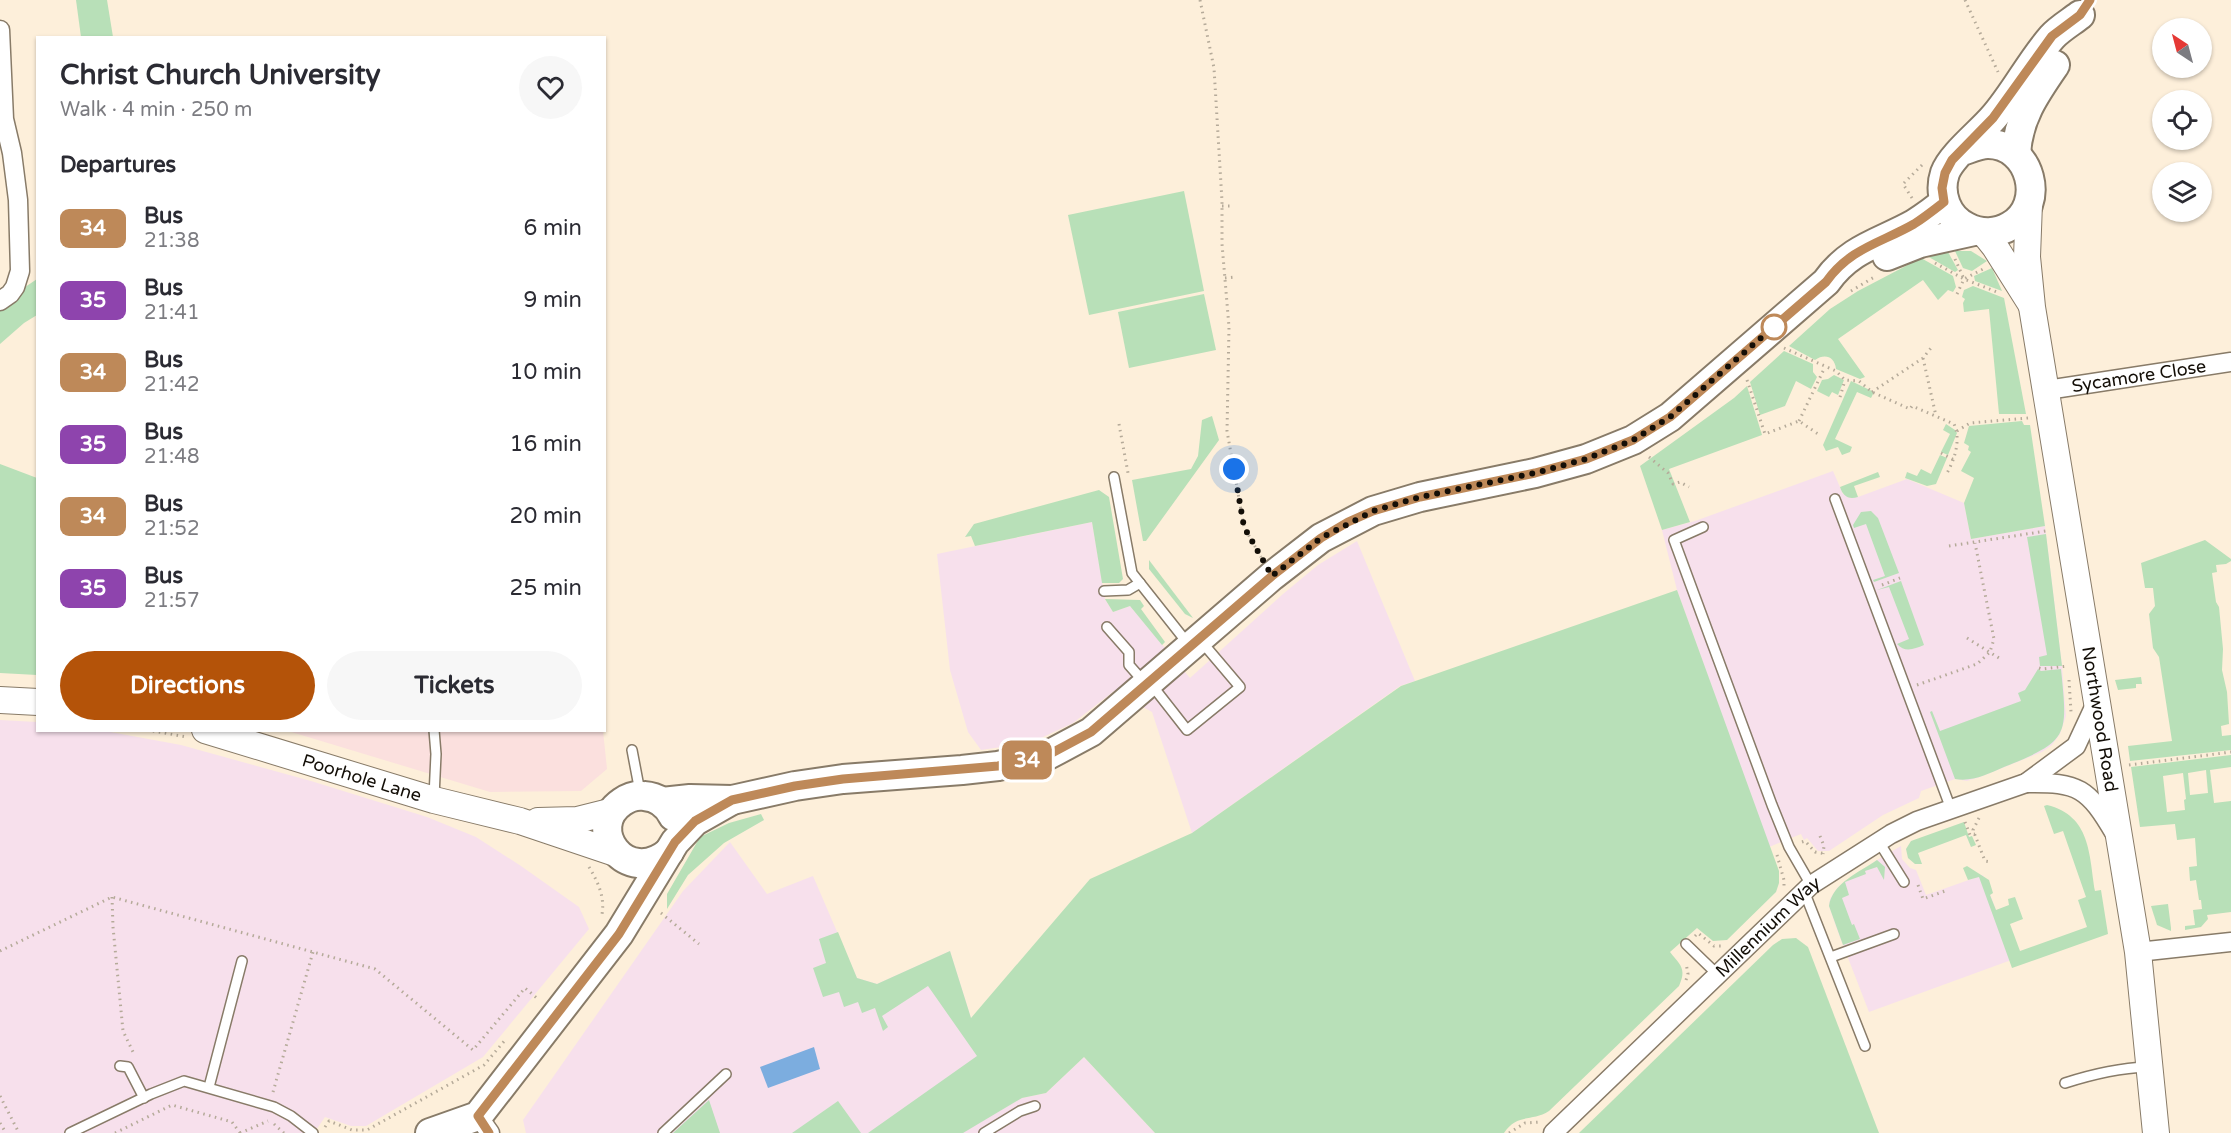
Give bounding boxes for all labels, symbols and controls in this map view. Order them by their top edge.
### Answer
north arrow [2152,18,2212,78]
map controls [2152,18,2212,222]
button: heart [519,56,582,119]
text: Christ Church University [60,58,381,92]
button: locate [2152,90,2212,150]
text: Walk · 4 min · 250 m [60,98,252,122]
text: Departures [60,152,176,178]
button: layers [2152,162,2212,222]
text: Bus [144,203,183,229]
text: 6 min [523,215,582,241]
text: 34 [80,216,106,241]
text: 21:38 [144,229,199,253]
text: Bus [144,275,183,301]
text: 9 min [523,287,582,313]
text: 35 [80,288,106,313]
text: 21:41 [144,301,199,325]
unlabelled marker [1761,314,1787,340]
text: Bus [144,347,183,373]
street label: Sycamore Close [2070,355,2208,397]
text: 10 min [510,359,582,385]
text: 34 [80,360,106,385]
text: 21:42 [144,373,199,397]
text: Bus [144,419,183,445]
text: 16 min [510,431,582,457]
text: 35 [80,432,106,457]
text: 21:48 [144,445,199,469]
your location [1219,454,1249,484]
text: Bus [144,491,183,517]
text: 20 min [510,503,582,529]
text: 34 [80,504,106,529]
text: 21:52 [144,517,199,541]
text: Bus [144,563,183,589]
text: 25 min [510,575,582,601]
text: 35 [80,576,106,601]
text: 21:57 [144,589,199,613]
street label: Northwood Road [2077,645,2123,794]
button: Directions [60,651,315,720]
button: Tickets [327,651,582,720]
line badge: 34 [1000,740,1054,780]
text: 34 [1014,748,1040,773]
street label: Poorhole Lane [300,749,424,807]
street label: Millennium Way [1711,871,1824,982]

